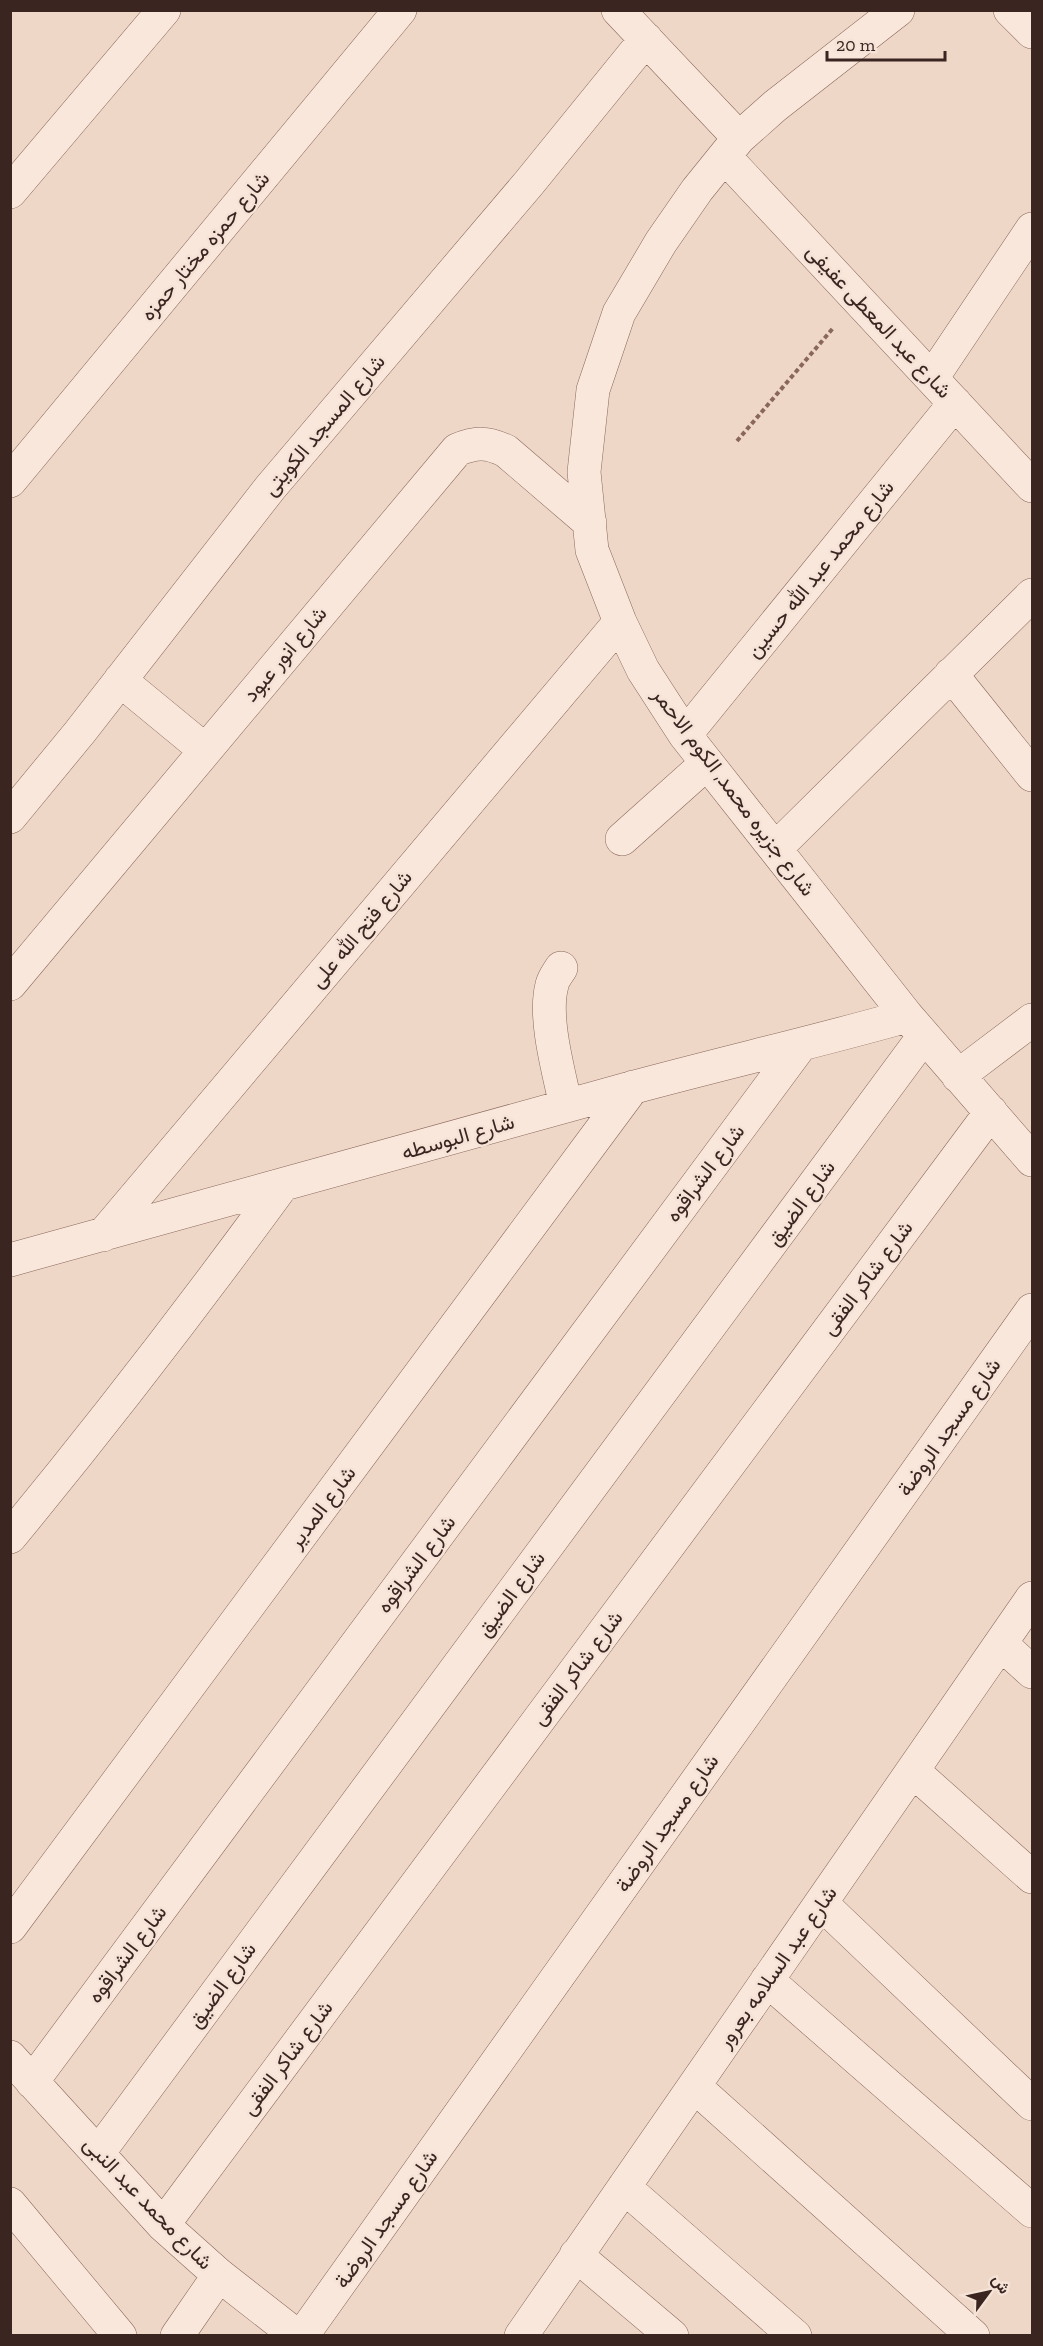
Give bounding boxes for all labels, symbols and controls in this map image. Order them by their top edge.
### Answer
scale bar [827,24,946,62]
text: 20 m [836,34,876,56]
street label: شارع حمزه مختار حمزه [135,166,276,327]
street label: شارع عبد المعطى عفيفى [800,238,957,404]
street label: شارع المسجد الكويتى [257,349,391,502]
street label: شارع محمد عبد الله حسين [740,475,900,664]
street label: شارع انور عبود [238,601,333,708]
street label: شارع جزيره محمد, الكوم الاحمر [646,682,821,902]
street label: شارع فتح الله على [304,865,419,994]
street label: شارع البوسطه [399,1108,518,1166]
street label: شارع الشراقوه [660,1119,751,1228]
street label: شارع الضيق [761,1155,842,1252]
street label: شارع شاكر الفقى [815,1216,919,1341]
street label: شارع مسجد الروضة [892,1353,1007,1502]
street label: شارع المدير [282,1461,362,1555]
street label: شارع الشراقوه [371,1510,462,1619]
street label: شارع الضيق [471,1546,552,1643]
street label: شارع شاكر الفقى [525,1606,629,1731]
street label: شارع مسجد الروضة [610,1749,725,1898]
street label: شارع عبد السلامه بعرور [711,1881,843,2054]
street label: شارع الشراقوه [82,1900,173,2009]
street label: شارع الضيق [182,1937,263,2034]
street label: شارع شاكر الفقى [235,1996,339,2121]
street label: شارع محمد عبد النبى [77,2131,218,2276]
street label: شارع مسجد الروضة [329,2145,444,2294]
north arrow [959,2262,1019,2322]
text: ش [988,2271,1014,2297]

